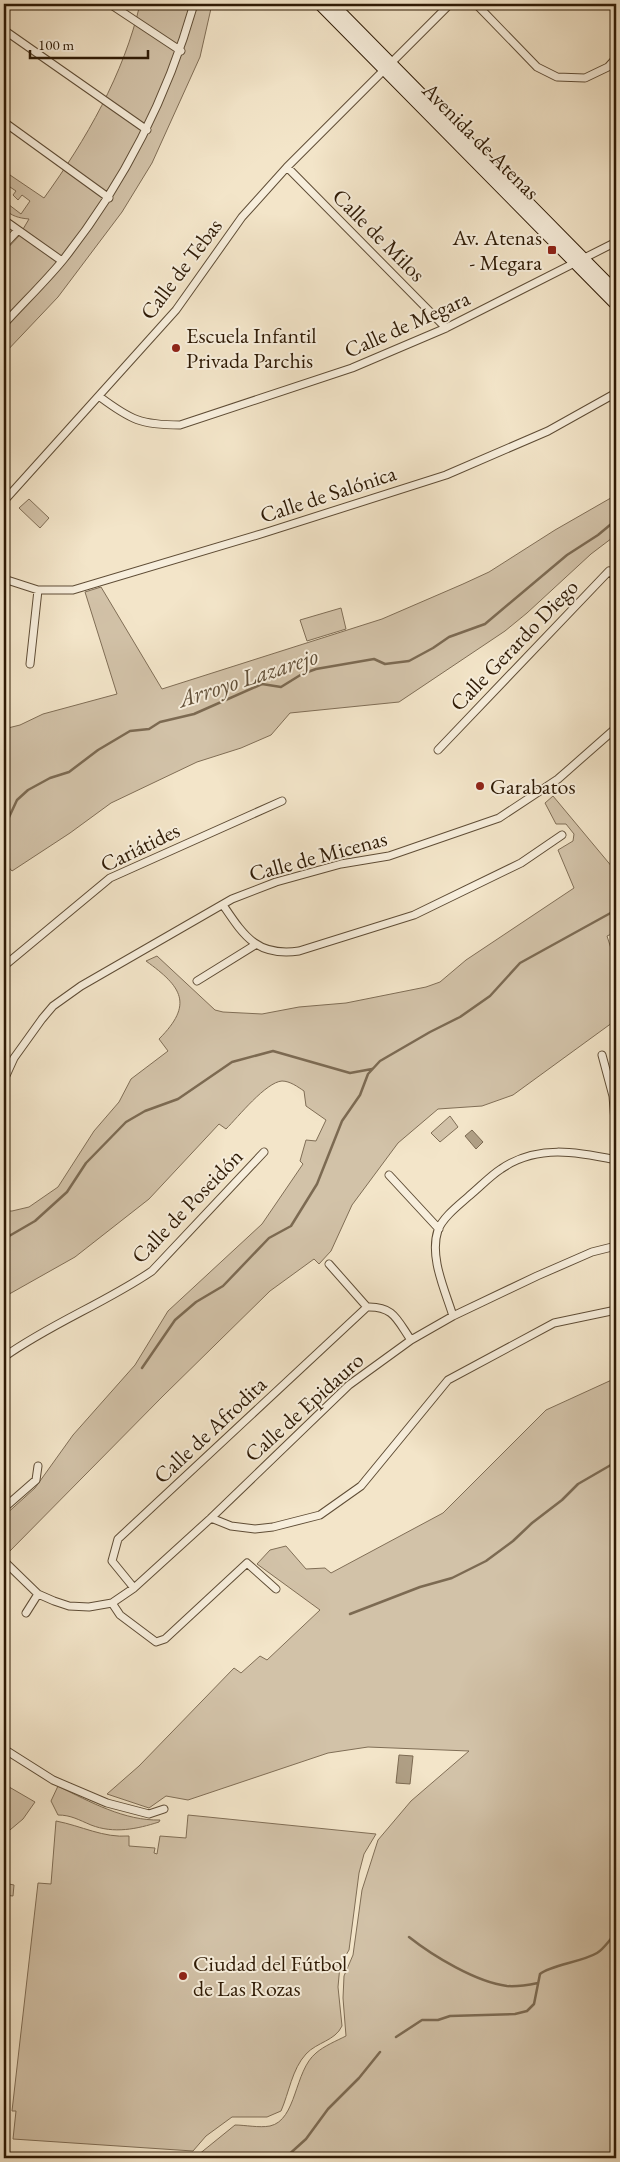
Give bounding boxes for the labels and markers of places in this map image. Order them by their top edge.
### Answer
place label: Av. Atenas - Megara [452,223,542,277]
marker: Av. Atenas - Megara [546,244,558,256]
place label: Escuela Infantil Privada Parchis [186,321,317,375]
marker: Escuela Infantil Privada Parchis [170,342,182,354]
place label: Garabatos [490,772,576,801]
marker: Garabatos [474,780,486,792]
place label: Ciudad del Fútbol de Las Rozas [193,1949,347,2003]
marker: Ciudad del Fútbol de Las Rozas [177,1970,189,1982]

